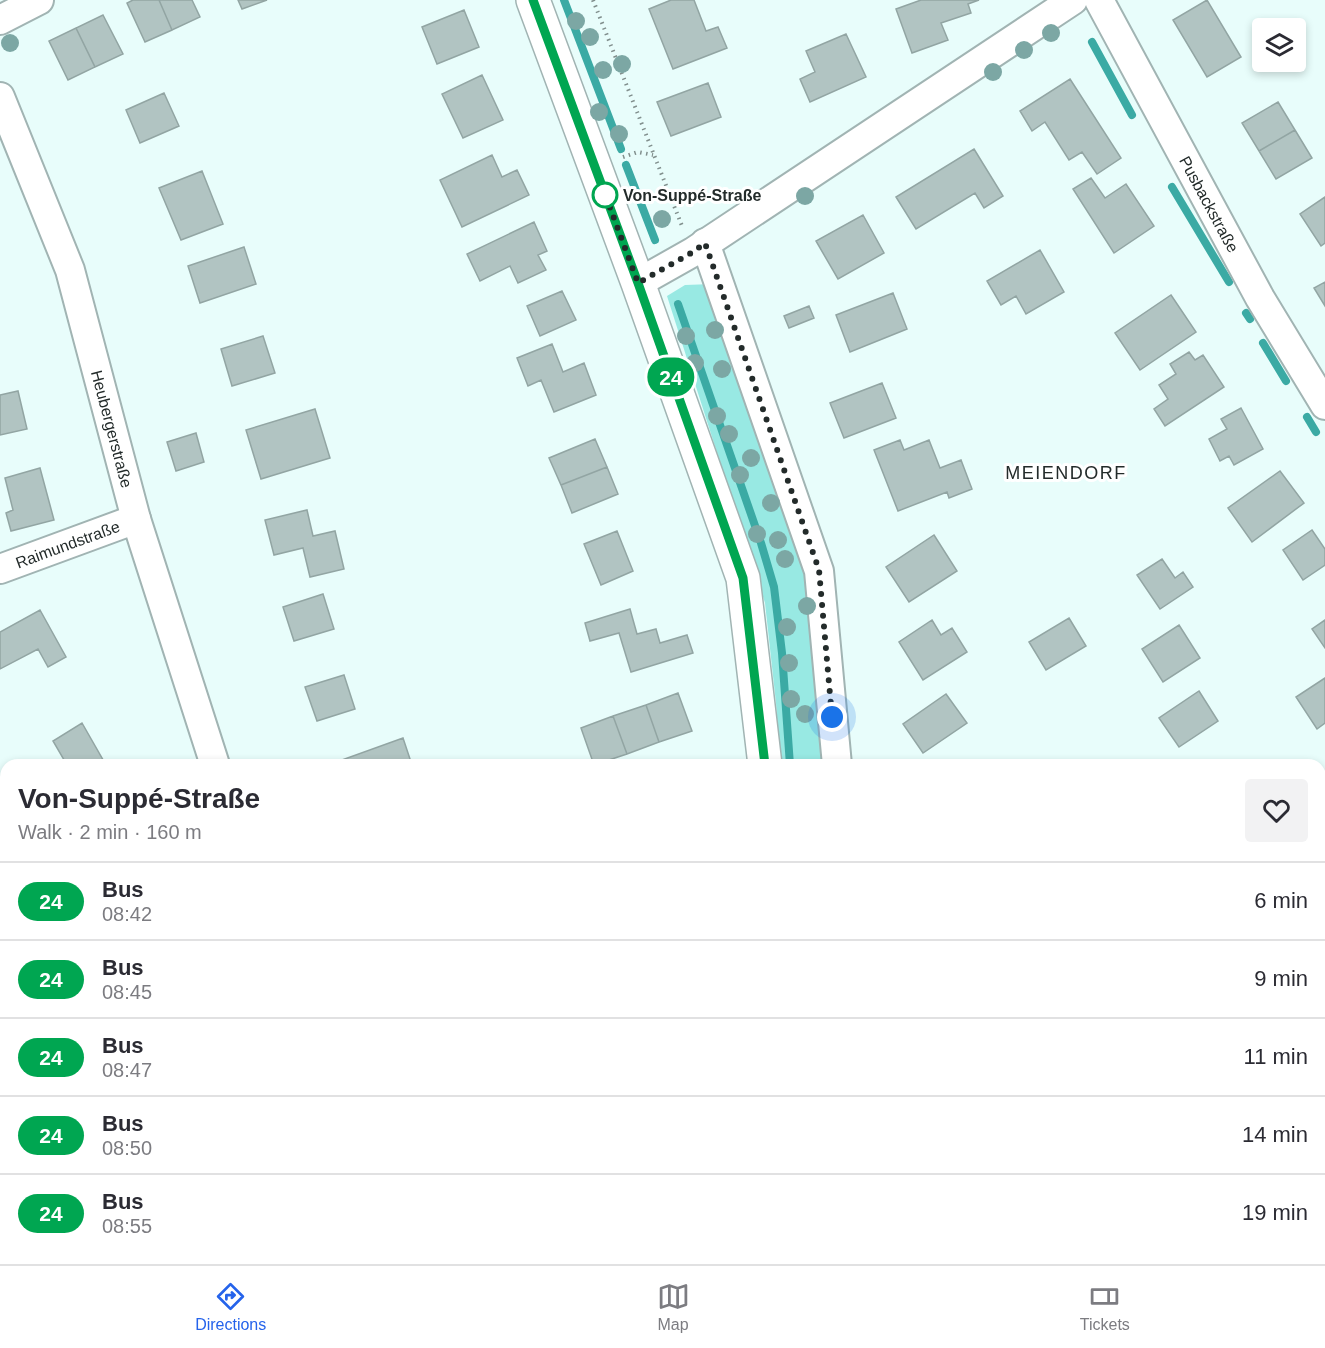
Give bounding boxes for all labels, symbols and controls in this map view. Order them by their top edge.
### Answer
map controls [1252,18,1306,72]
button: layers [1252,18,1306,72]
street label: Pusbackstraße [1176,153,1242,255]
marker: Von-Suppé-Straße [592,182,618,208]
place label: Von-Suppé-Straße [623,187,761,204]
line badge: 24 [644,358,698,397]
text: 24 [659,366,683,389]
street label: Heubergerstraße [88,368,136,490]
district label: MEIENDORF [1005,463,1127,483]
street label: Raimundstraße [13,517,122,571]
your location [817,702,847,732]
button: heart [1245,779,1308,842]
text: Von-Suppé-Straße [18,783,260,814]
text: Walk · 2 min · 160 m [18,821,202,843]
text: Bus [102,877,144,902]
text: 6 min [1254,888,1308,913]
text: 24 [39,890,63,913]
text: 08:42 [102,903,152,925]
text: Bus [102,955,144,980]
text: 9 min [1254,966,1308,991]
text: 24 [39,968,63,991]
text: 08:45 [102,981,152,1003]
text: Bus [102,1033,144,1058]
text: 11 min [1244,1044,1308,1069]
text: 24 [39,1046,63,1069]
text: 08:47 [102,1059,152,1081]
text: Bus [102,1111,144,1136]
text: 14 min [1242,1122,1308,1147]
text: 24 [39,1124,63,1147]
text: 08:50 [102,1137,152,1159]
text: Bus [102,1189,144,1214]
text: 19 min [1242,1200,1308,1225]
text: 24 [39,1202,63,1225]
text: 08:55 [102,1215,152,1237]
tab: Directions [195,1280,266,1334]
tab: Map [657,1280,690,1334]
tab: Tickets [1080,1280,1130,1334]

